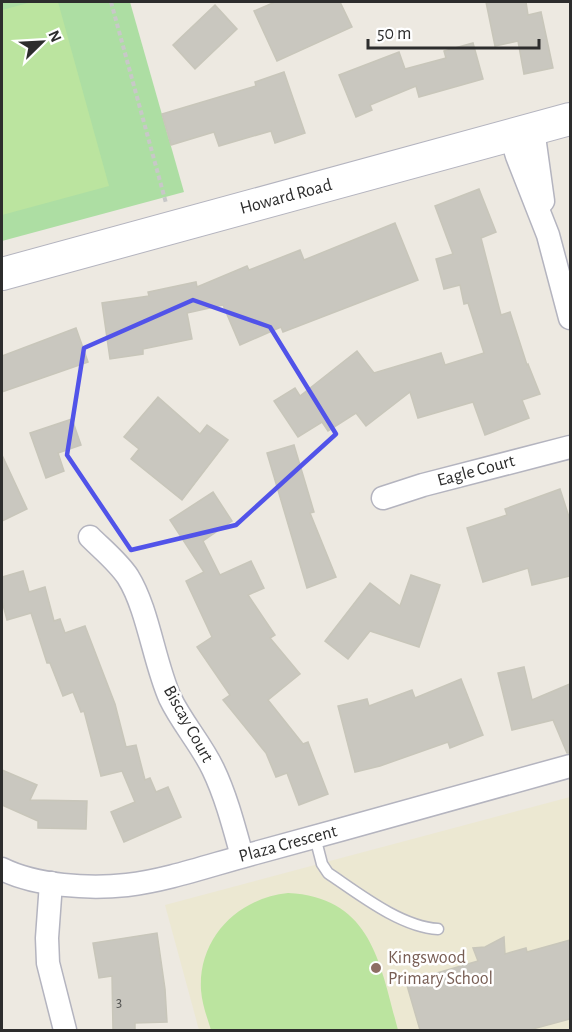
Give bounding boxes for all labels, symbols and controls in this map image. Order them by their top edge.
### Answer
north arrow [12,12,72,72]
scale bar [368,12,539,50]
text: 50 m [377,25,411,43]
text: N [45,28,64,45]
street label: Howard Road [238,176,334,218]
street label: Eagle Court [435,452,517,490]
street label: Biscay Court [160,683,216,766]
street label: Plaza Crescent [237,822,339,866]
place label: Kingswood Primary School [388,949,493,988]
marker: Kingswood Primary School [369,961,383,975]
house number: 3 [116,995,122,1010]

